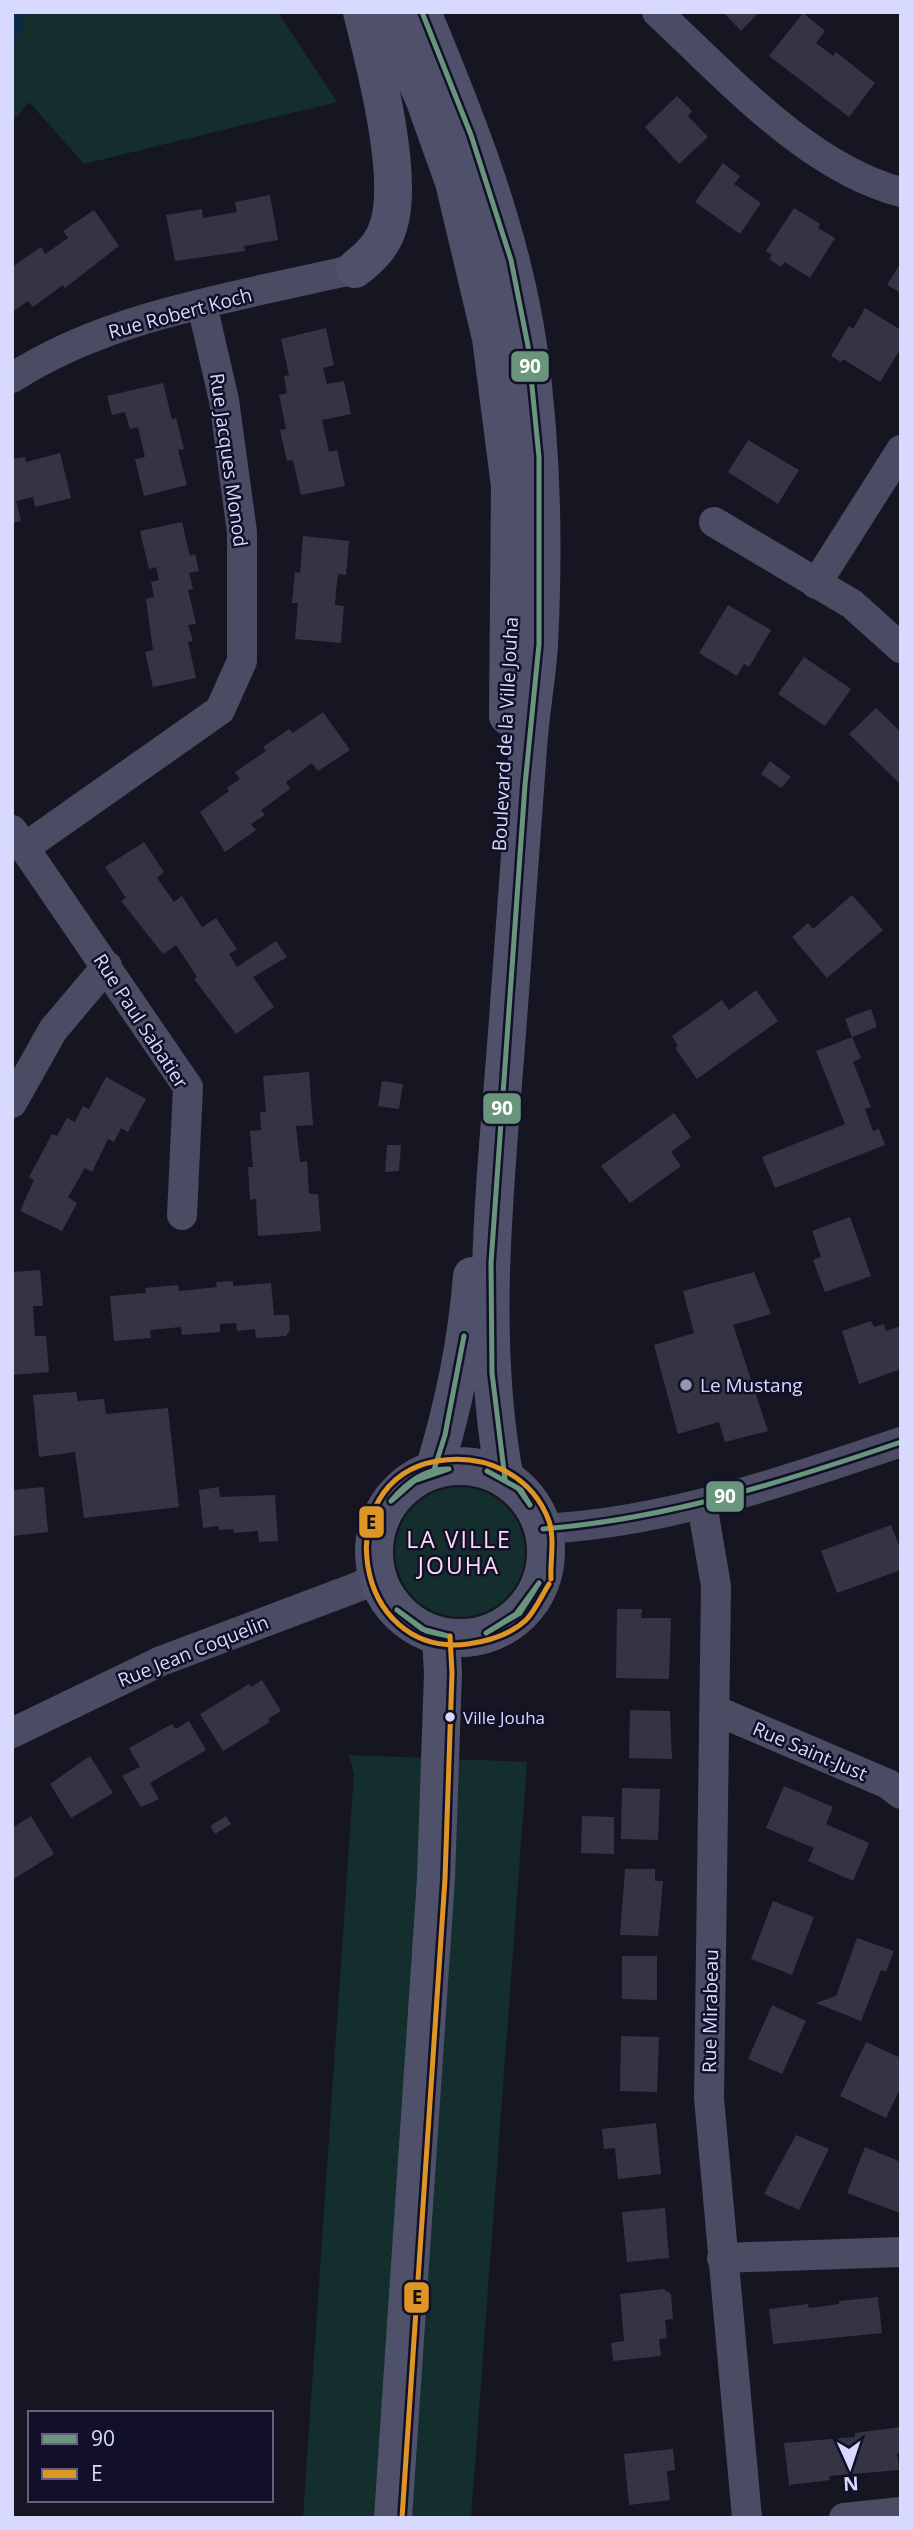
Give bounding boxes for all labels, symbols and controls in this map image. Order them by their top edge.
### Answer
street label: Rue Robert Koch [105,281,255,345]
line badge: 90 [510,350,550,383]
text: 90 [519,353,541,379]
street label: Rue Jacques Monod [204,372,254,548]
street label: Boulevard de la Ville Jouha [486,616,524,852]
street label: Rue Paul Sabatier [88,949,194,1093]
line badge: 90 [482,1092,522,1125]
text: 90 [491,1095,513,1121]
place label: Le Mustang [700,1372,803,1398]
marker: Le Mustang [678,1377,694,1393]
line badge: 90 [705,1480,745,1513]
text: 90 [714,1483,736,1509]
line badge: E [358,1505,385,1539]
text: E [366,1509,376,1535]
district label: LA VILLE JOUHA [406,1523,512,1581]
street label: Rue Jean Coquelin [114,1609,272,1693]
place label: Ville Jouha [463,1706,545,1729]
marker: Ville Jouha [443,1710,457,1724]
street label: Rue Saint-Just [749,1715,871,1787]
street label: Rue Mirabeau [696,1949,724,2073]
line badge: E [403,2281,430,2314]
text: E [412,2284,422,2310]
legend [28,2411,273,2502]
text: 90 [91,2424,115,2452]
north arrow [815,2432,885,2502]
text: E [91,2459,103,2487]
text: N [842,2471,859,2497]

